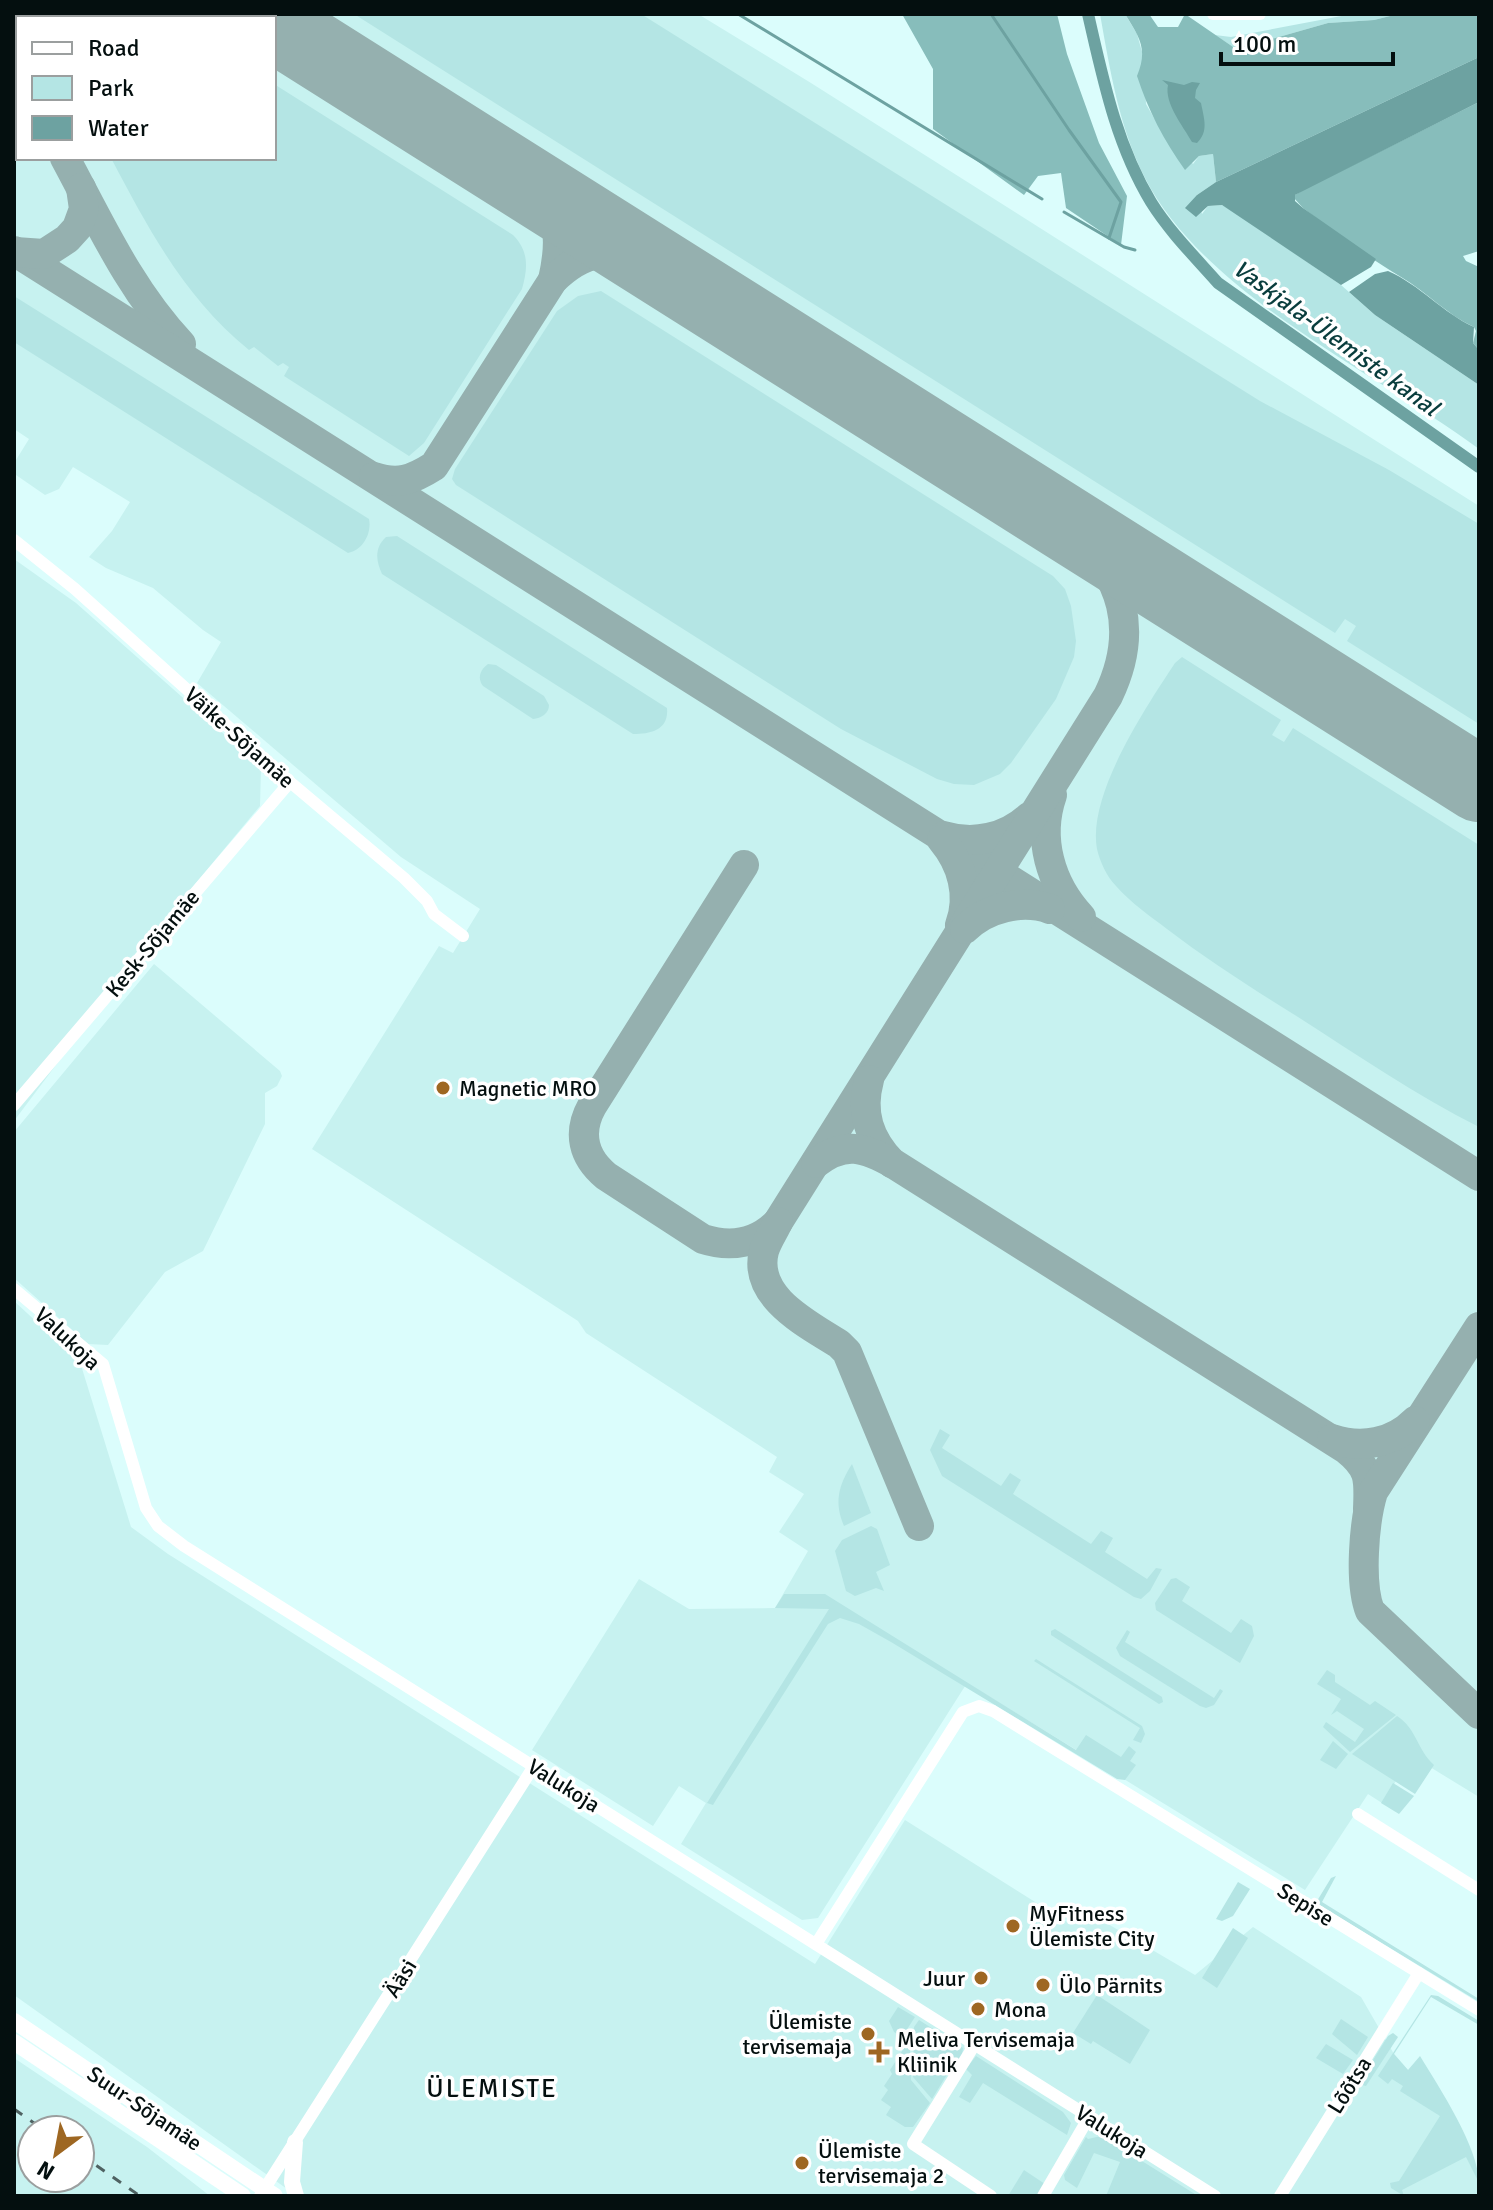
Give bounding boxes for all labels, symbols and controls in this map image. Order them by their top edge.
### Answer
legend [16,16,276,160]
scale bar [1221,16,1393,66]
text: 100 m [1233,29,1296,59]
text: Road [88,33,139,63]
text: Park [88,73,134,103]
text: Water [88,113,149,143]
water label: Vaskjala-Ülemiste kanal [1227,253,1446,424]
street label: Väike-Sõjamäe [179,681,300,794]
street label: Kesk-Sõjamäe [100,884,205,1003]
place label: Magnetic MRO [459,1075,597,1102]
marker: Magnetic MRO [434,1079,452,1097]
street label: Valukoja [29,1301,106,1376]
street label: Valukoja [522,1753,605,1818]
street label: Sepise [1273,1877,1339,1932]
place label: MyFitness Ülemiste City [1029,1900,1155,1952]
marker: MyFitness Ülemiste City [1004,1917,1022,1935]
street label: Ääsi [378,1954,423,2002]
place label: Juur [923,1965,965,1992]
marker: Juur [972,1969,990,1987]
place label: Ülo Pärnits [1059,1972,1163,1999]
marker: Ülo Pärnits [1034,1976,1052,1994]
place label: Mona [994,1996,1046,2023]
marker: Mona [969,2000,987,2018]
place label: Ülemiste tervisemaja [742,2008,852,2060]
marker: Ülemiste tervisemaja [859,2025,877,2043]
place label: Meliva Tervisemaja Kliinik [897,2026,1075,2078]
marker: Meliva Tervisemaja Kliinik [868,2041,890,2063]
street label: Lõõtsa [1322,2052,1377,2119]
street label: Suur-Sõjamäe [82,2060,207,2157]
district label: ÜLEMISTE [426,2073,558,2105]
street label: Valukoja [1070,2099,1153,2164]
north arrow [16,2114,96,2194]
place label: Ülemiste tervisemaja 2 [818,2137,944,2189]
marker: Ülemiste tervisemaja 2 [793,2154,811,2172]
text: N [32,2155,59,2186]

